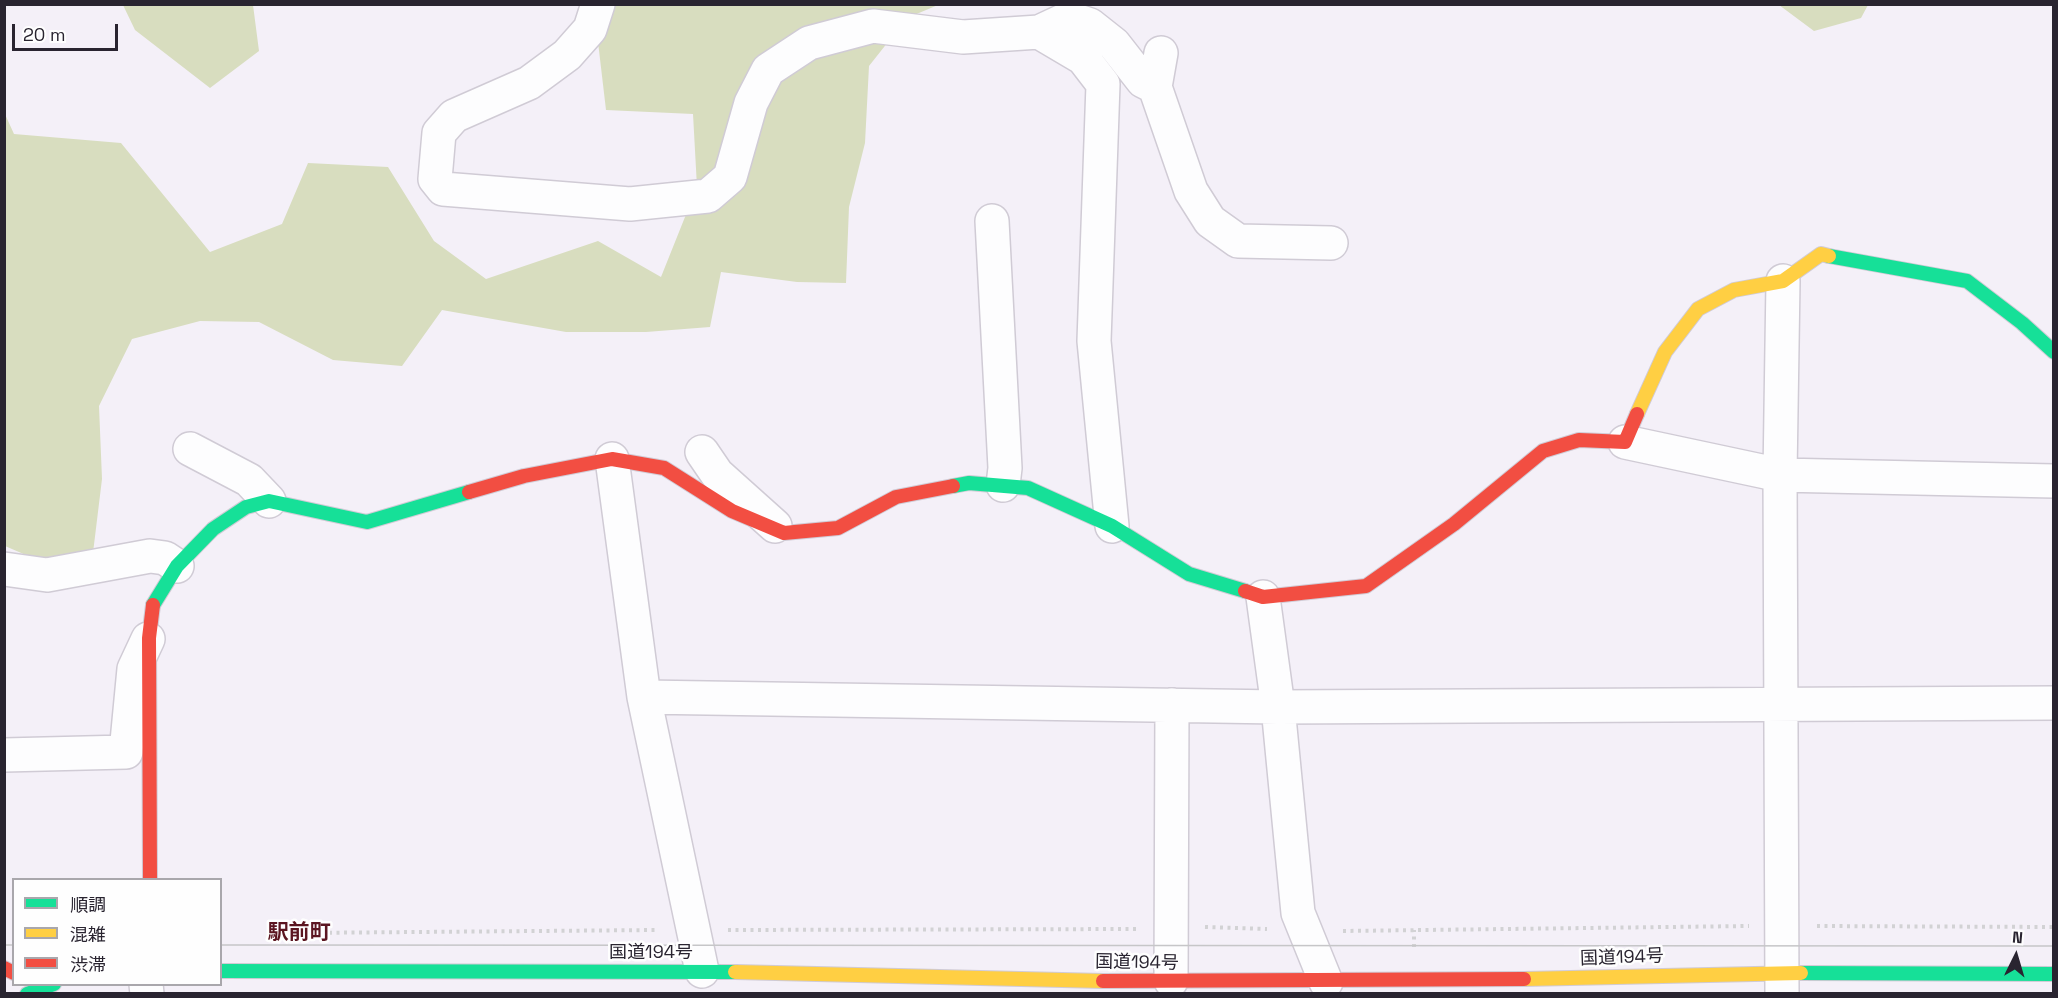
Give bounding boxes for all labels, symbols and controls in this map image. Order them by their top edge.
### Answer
scale bar [15,12,122,50]
text: 20 m [23,23,66,46]
legend [12,878,222,986]
text: 順調 [70,893,106,916]
district label: 駅前町 [268,920,330,946]
text: 混雑 [70,923,106,946]
north arrow [1986,926,2046,986]
text: N [2011,927,2024,948]
street label: 国道194号 [609,942,693,964]
street label: 国道194号 [1580,946,1664,970]
street label: 国道194号 [1095,951,1179,975]
text: 渋滞 [70,953,106,976]

